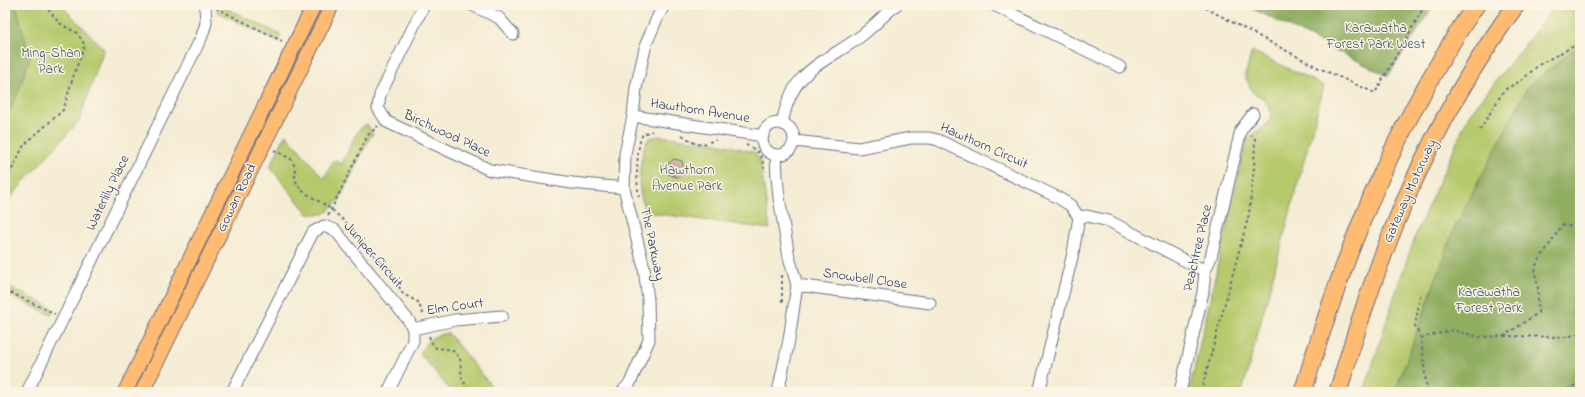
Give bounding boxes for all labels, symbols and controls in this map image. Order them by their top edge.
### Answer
park label: Karawatha Forest Park West [1326,18,1426,55]
park label: Ming-Shan Park [21,43,81,80]
street label: Hawthorn Avenue [649,93,752,129]
street label: Birchwood Place [399,104,495,164]
street label: Hawthorn Circuit [937,117,1032,175]
street label: Gateway Motorway [1378,135,1443,247]
street label: Waterlily Place [81,151,137,235]
street label: Gowan Road [211,160,263,236]
park label: Hawthorn Avenue Park [652,160,723,197]
street label: Peachtree Place [1178,202,1218,294]
street label: The Parkway [633,205,670,283]
street label: Juniper Circuit [338,217,408,293]
street label: Snowbell Close [822,263,909,295]
park label: Karawatha Forest Park [1455,282,1523,319]
street label: Elm Court [425,293,485,321]

